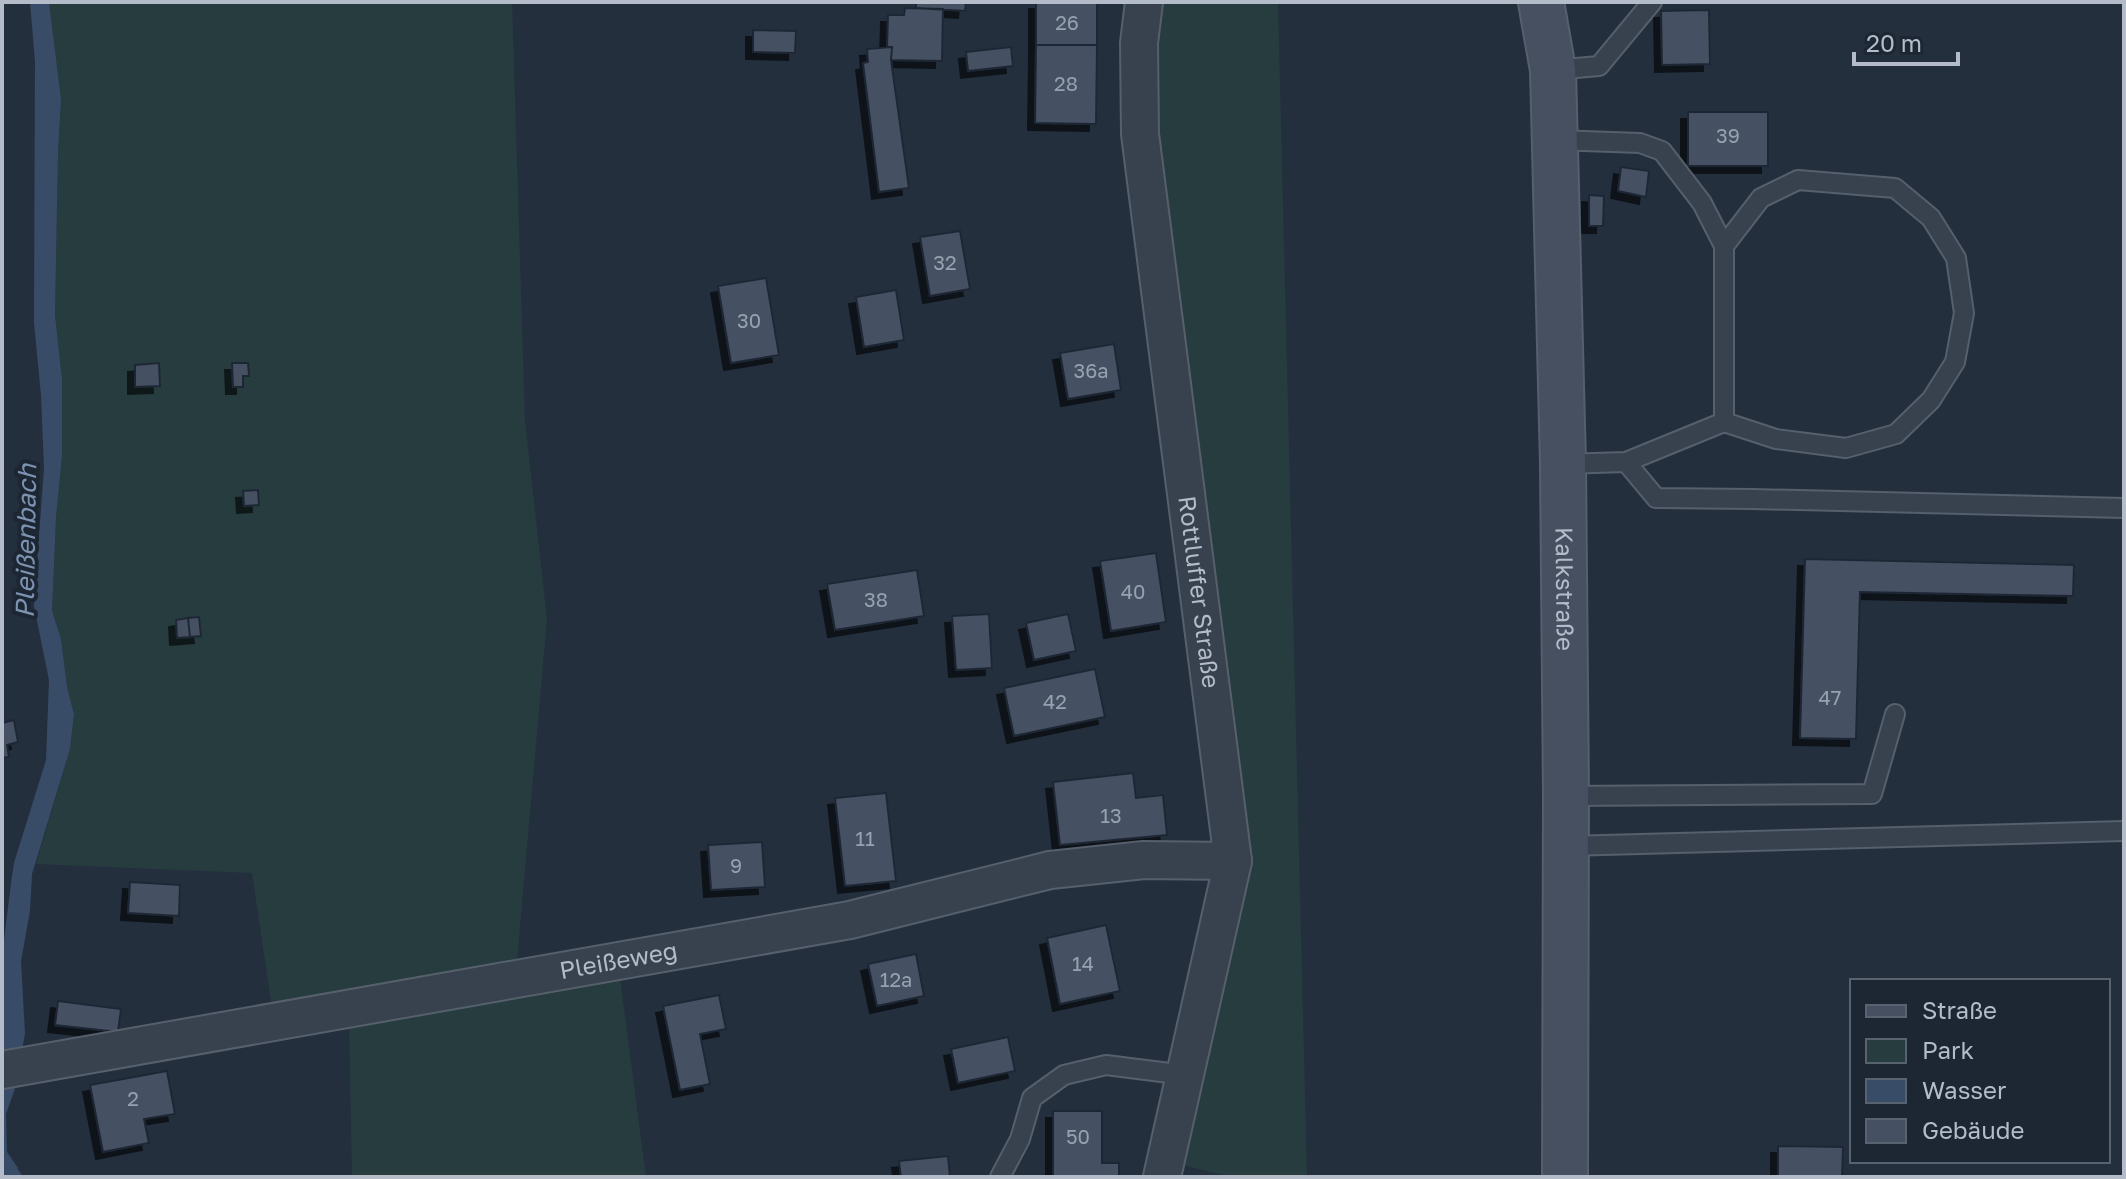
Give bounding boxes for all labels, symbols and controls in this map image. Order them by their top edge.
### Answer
house number: 26 [1055,10,1079,34]
scale bar [1854,16,1958,66]
text: 20 m [1866,28,1922,57]
house number: 28 [1054,71,1078,95]
house number: 39 [1716,123,1740,147]
house number: 32 [933,250,957,274]
house number: 30 [737,308,761,332]
house number: 36a [1073,358,1109,382]
water label: Pleißenbach [9,463,42,618]
street label: Rottluffer Straße [1173,494,1227,690]
street label: Kalkstraße [1551,527,1581,651]
house number: 40 [1121,579,1145,603]
house number: 38 [864,587,888,611]
house number: 47 [1819,685,1841,709]
house number: 42 [1043,689,1067,713]
house number: 13 [1100,803,1122,827]
house number: 11 [855,826,875,850]
house number: 9 [730,853,742,877]
street label: Pleißeweg [557,935,679,984]
house number: 14 [1072,951,1094,975]
house number: 12a [880,967,912,991]
legend [1850,979,2110,1163]
text: Straße [1922,995,1997,1024]
text: Park [1922,1035,1974,1064]
text: Wasser [1922,1075,2006,1104]
house number: 2 [127,1086,139,1110]
text: Gebäude [1922,1115,2024,1144]
house number: 50 [1066,1124,1090,1148]

